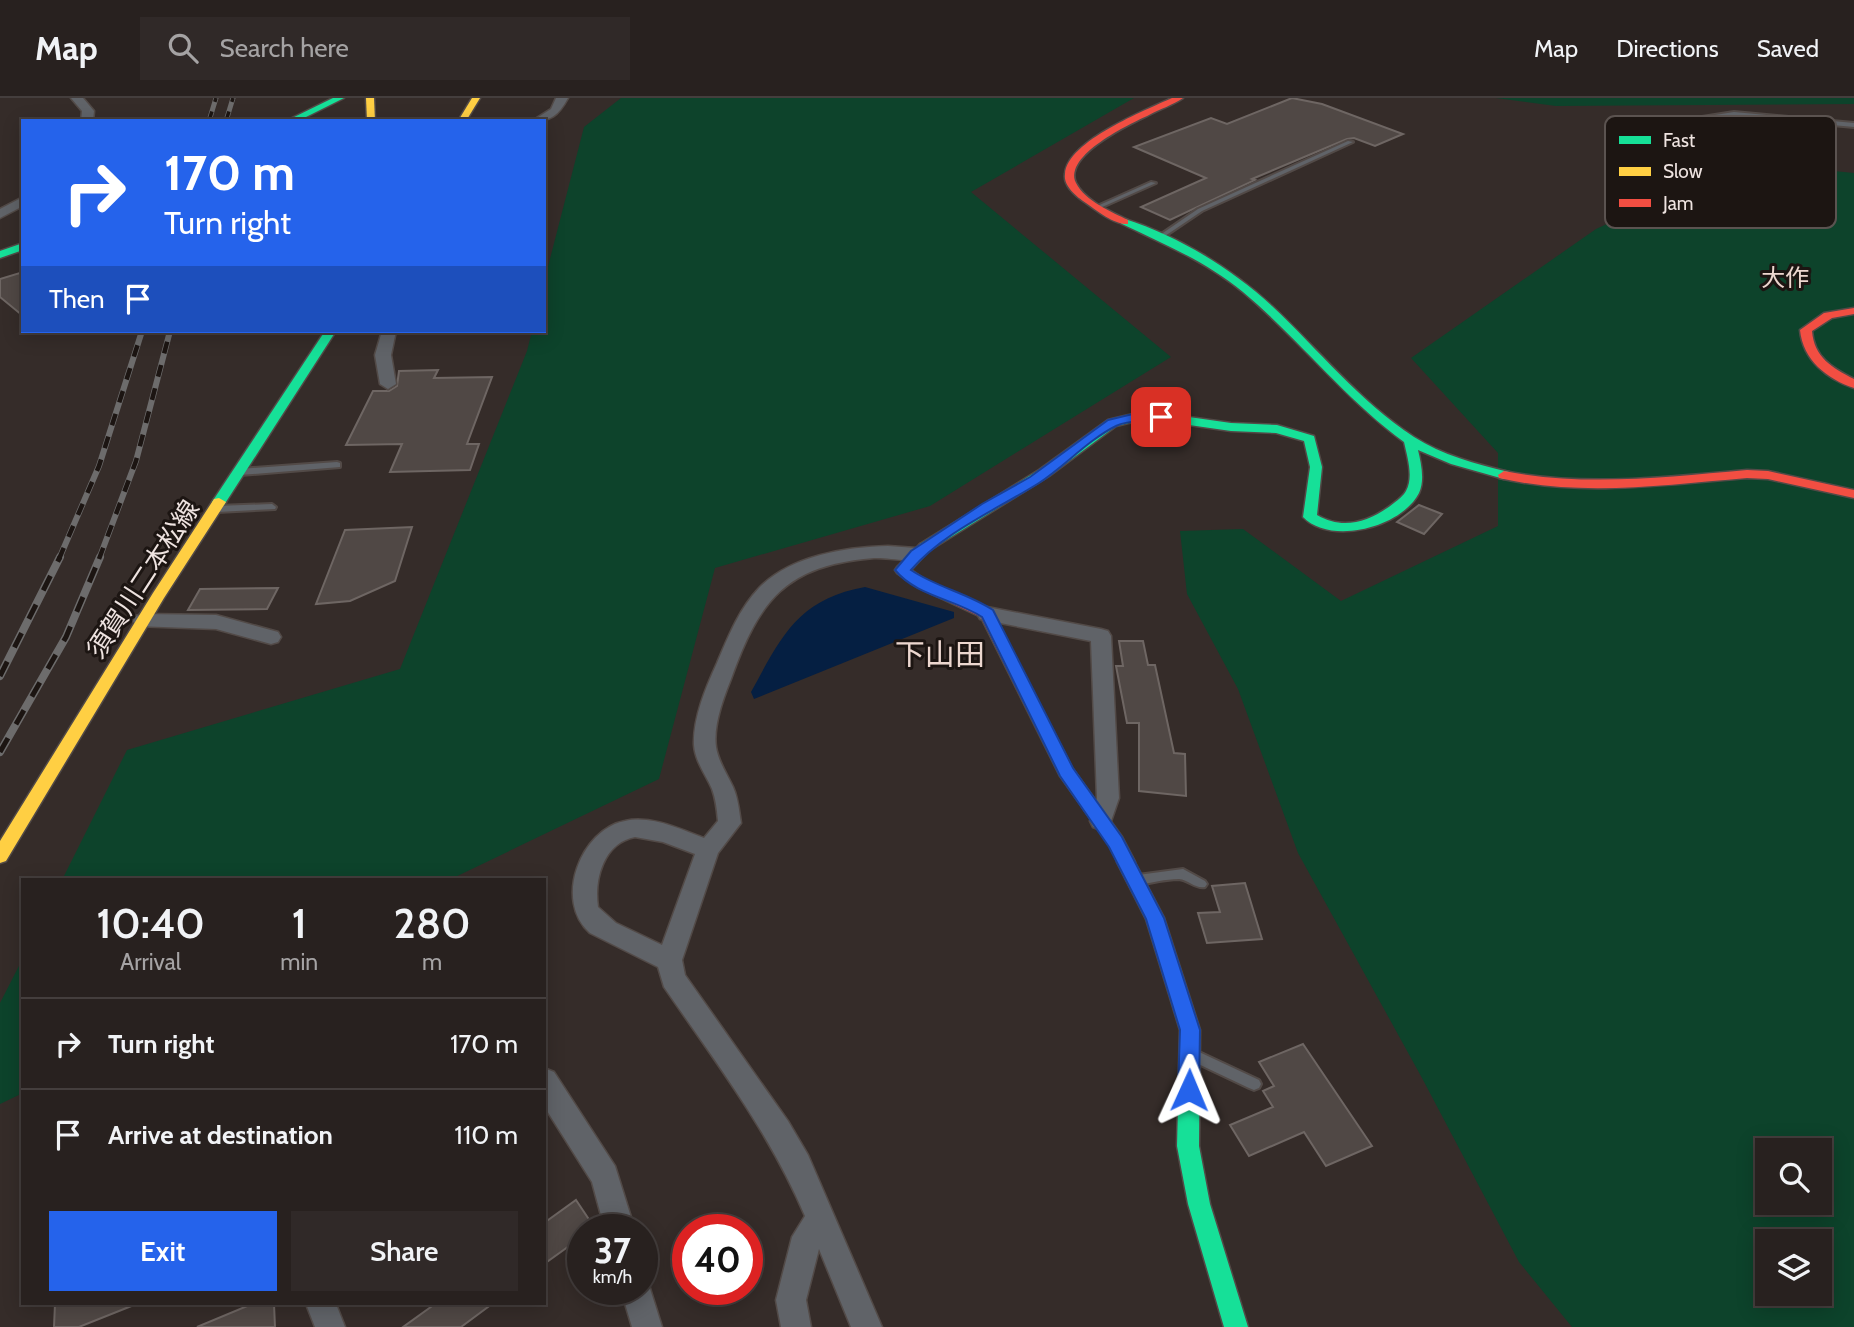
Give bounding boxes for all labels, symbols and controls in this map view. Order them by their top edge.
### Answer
search box [140,17,630,80]
text: Map [35,28,98,68]
icon: search [164,29,202,67]
text: Search here [220,32,349,64]
text: Map [1534,34,1578,63]
text: Directions [1616,34,1719,63]
text: Saved [1757,34,1819,63]
legend [1605,116,1836,228]
text: Fast [1663,129,1696,152]
text: 170 m [164,143,295,202]
icon: right [49,147,140,238]
text: Slow [1663,160,1703,183]
text: Jam [1662,192,1693,215]
text: Turn right [164,203,291,242]
district label: 大作 [1761,263,1809,292]
icon: arrive [119,280,157,318]
text: Then [49,283,105,315]
pin [1131,387,1191,447]
icon: arrive [1142,398,1180,436]
street label: 須賀川二本松線 [80,494,206,664]
district label: 下山田 [895,636,985,673]
text: 10:40 [96,897,205,949]
text: 1 [292,897,307,949]
text: 280 [394,897,471,949]
text: Arrival [120,948,181,976]
text: min [280,948,318,976]
text: m [422,948,442,976]
icon: right [49,1025,87,1063]
text: Turn right [108,1028,214,1060]
text: 170 m [450,1028,518,1060]
position arrow [1152,1053,1226,1127]
icon: arrive [49,1116,87,1154]
text: Arrive at destination [108,1119,333,1151]
text: 110 m [454,1119,518,1151]
map controls [1755,1138,1832,1306]
button: search [1755,1138,1832,1215]
button: Exit [49,1211,277,1291]
button: Share [291,1211,518,1291]
speed limit sign: 40 [672,1214,763,1305]
text: 37 [594,1229,631,1272]
button: layers [1755,1229,1832,1306]
text: km/h [593,1266,632,1288]

